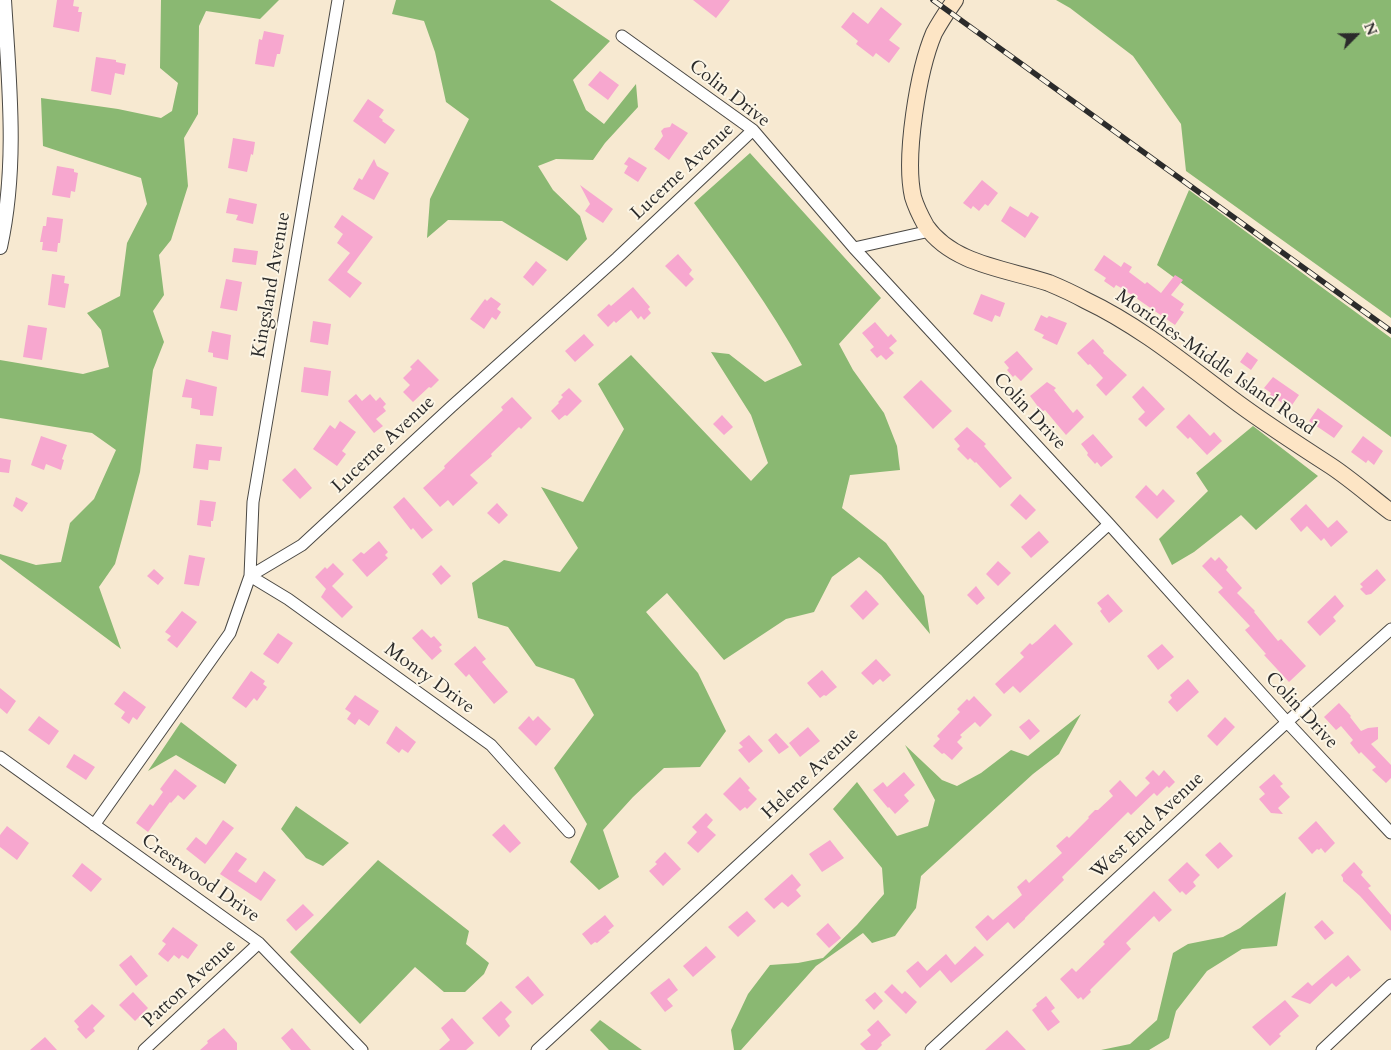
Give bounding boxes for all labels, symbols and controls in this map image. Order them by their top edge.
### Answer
north arrow [1331,10,1381,60]
text: N [1359,20,1381,38]
street label: Colin Drive [684,55,774,133]
street label: Lucerne Avenue [627,119,739,225]
street label: Kingsland Avenue [248,210,296,360]
street label: Moriches-Middle Island Road [1111,285,1319,441]
street label: Colin Drive [988,369,1070,455]
street label: Lucerne Avenue [328,392,440,498]
street label: Monty Drive [379,639,479,719]
street label: Colin Drive [1260,668,1342,754]
street label: Helene Avenue [758,723,864,825]
street label: West End Avenue [1087,768,1209,884]
street label: Crestwood Drive [136,830,264,928]
street label: Patton Avenue [139,935,241,1033]

